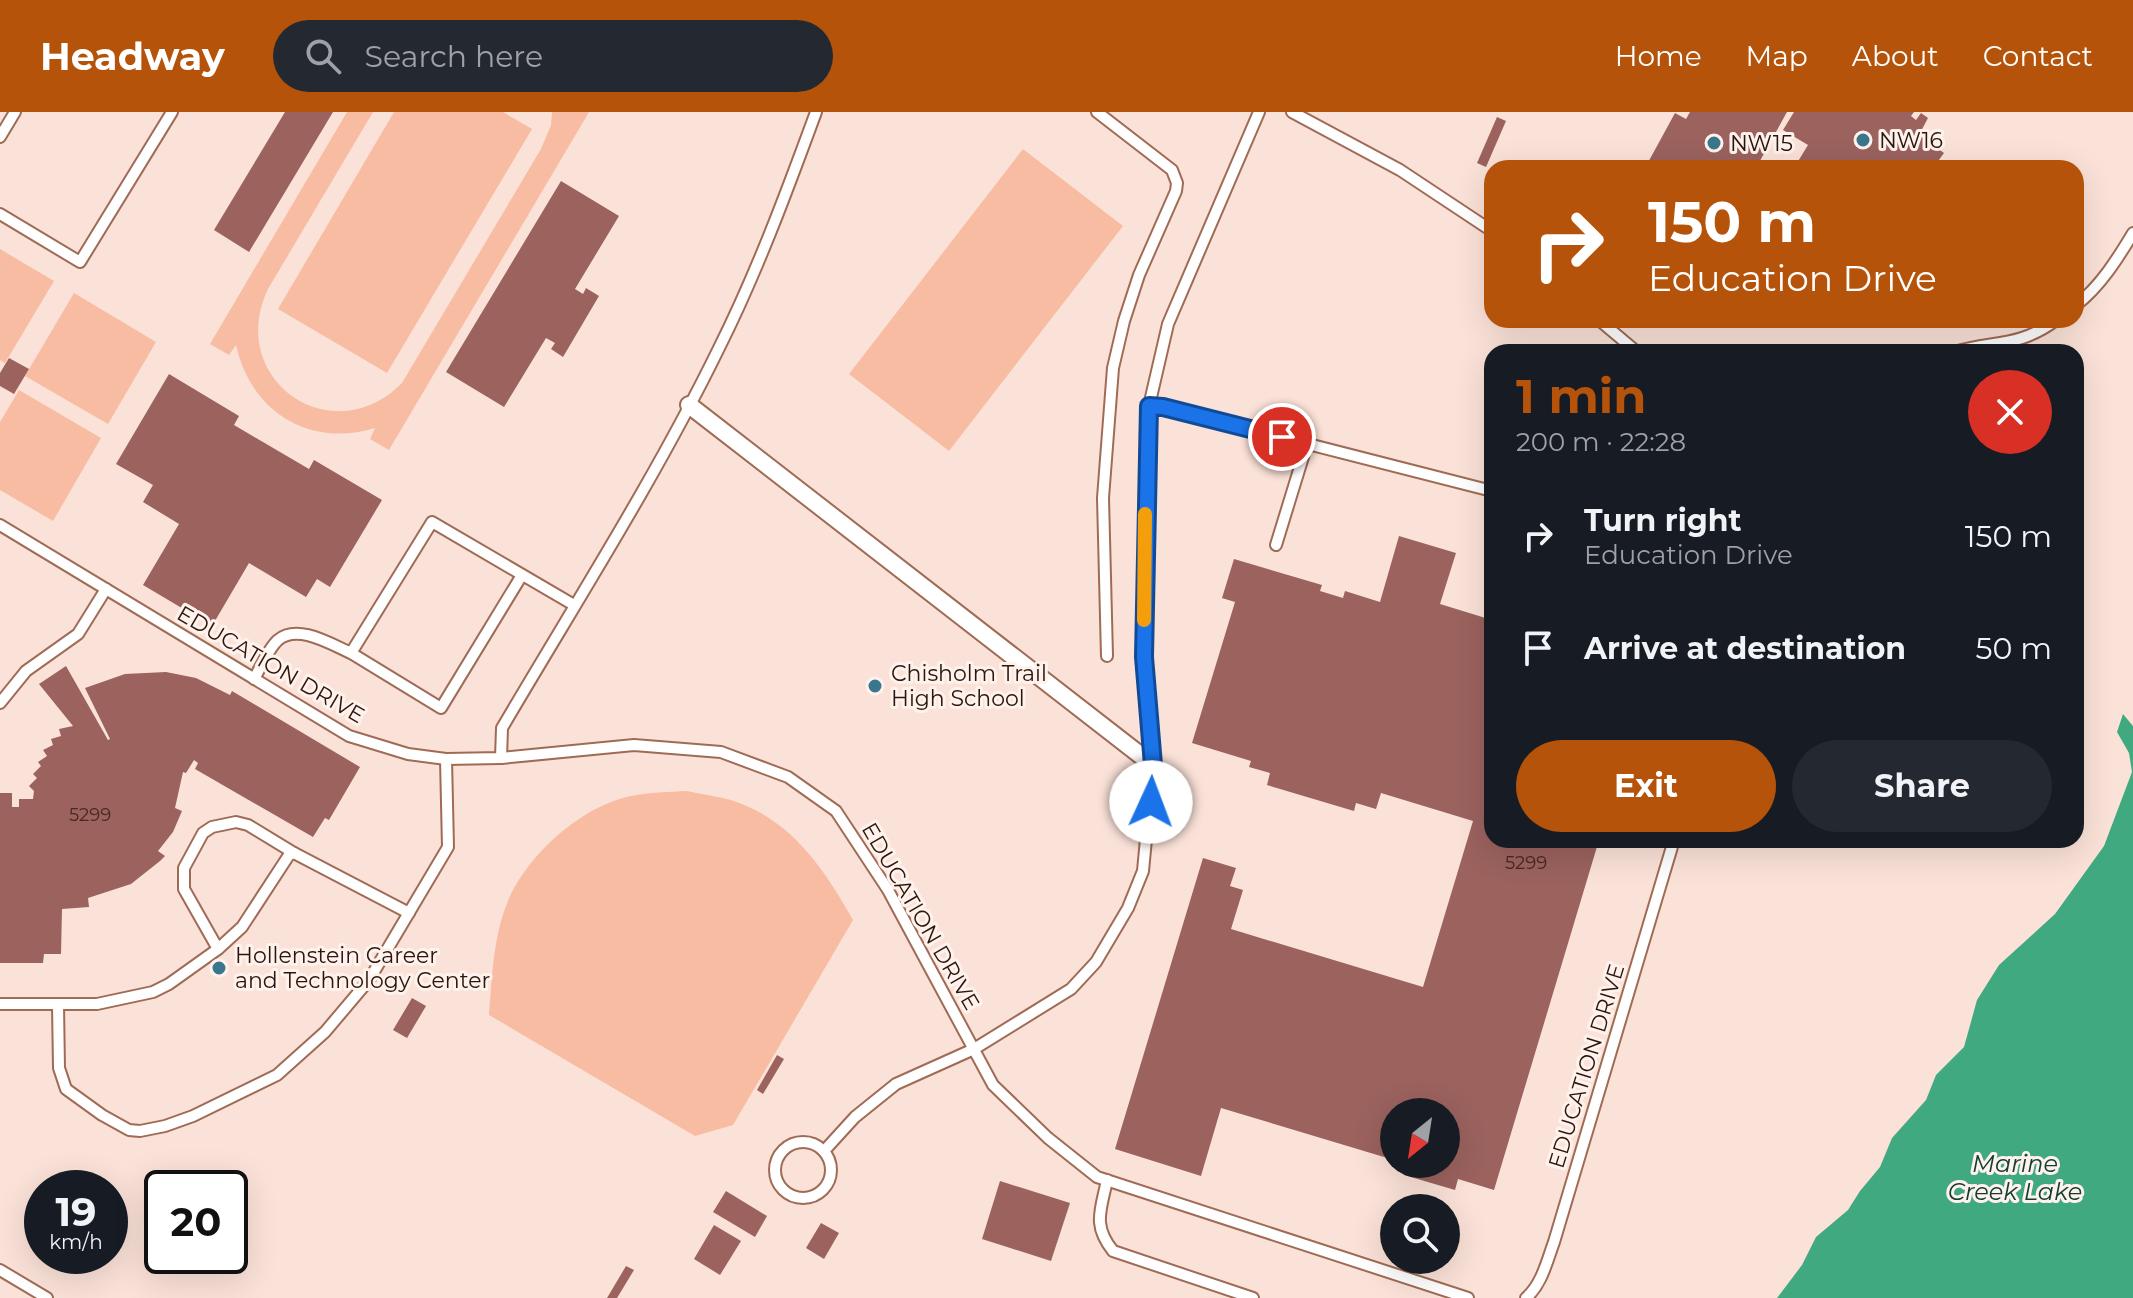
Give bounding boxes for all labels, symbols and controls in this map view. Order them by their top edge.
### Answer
search box [273,20,833,92]
text: Headway [40,33,225,80]
icon: search [301,34,345,78]
text: Search here [365,38,543,75]
text: Home [1615,39,1702,73]
text: Map [1746,39,1808,73]
text: About [1852,39,1939,73]
text: Contact [1983,39,2093,73]
place label: NW16 [1879,127,1943,154]
place label: NW15 [1730,130,1793,157]
marker: NW16 [1854,131,1872,149]
marker: NW15 [1705,134,1723,152]
text: 150 m [1648,188,1816,256]
icon: right [1516,192,1620,296]
text: Education Drive [1648,256,1937,300]
text: 1 min [1516,367,1646,425]
button: close [1968,370,2052,454]
pin [1248,403,1316,471]
icon: arrive [1260,415,1304,459]
text: 200 m · 22:28 [1516,426,1686,458]
text: Turn right [1584,502,1741,539]
icon: right [1516,514,1560,558]
text: 150 m [1965,518,2052,555]
text: Education Drive [1584,539,1793,571]
street label: EDUCATION DRIVE [172,600,369,729]
icon: arrive [1516,626,1560,670]
text: Arrive at destination [1584,630,1906,667]
text: 50 m [1975,630,2052,667]
place label: Chisholm Trail High School [891,660,1047,712]
marker: Chisholm Trail High School [866,677,884,695]
button: Exit [1516,740,1776,832]
button: Share [1792,740,2052,832]
position arrow [1109,760,1193,844]
house number: 5299 [69,804,111,826]
street label: EDUCATION DRIVE [856,818,985,1015]
house number: 5299 [1505,852,1547,874]
place label: Hollenstein Career and Technology Center [235,942,490,994]
marker: Hollenstein Career and Technology Center [210,959,228,977]
street label: EDUCATION DRIVE [1543,961,1630,1171]
north arrow [1380,1098,1460,1178]
map controls [1380,1098,1460,1274]
water label: Marine Creek Lake [1948,1149,2082,1206]
speed limit sign: 20 [144,1170,248,1274]
text: 19 [55,1187,97,1236]
button: search [1380,1194,1460,1274]
text: km/h [49,1230,103,1254]

